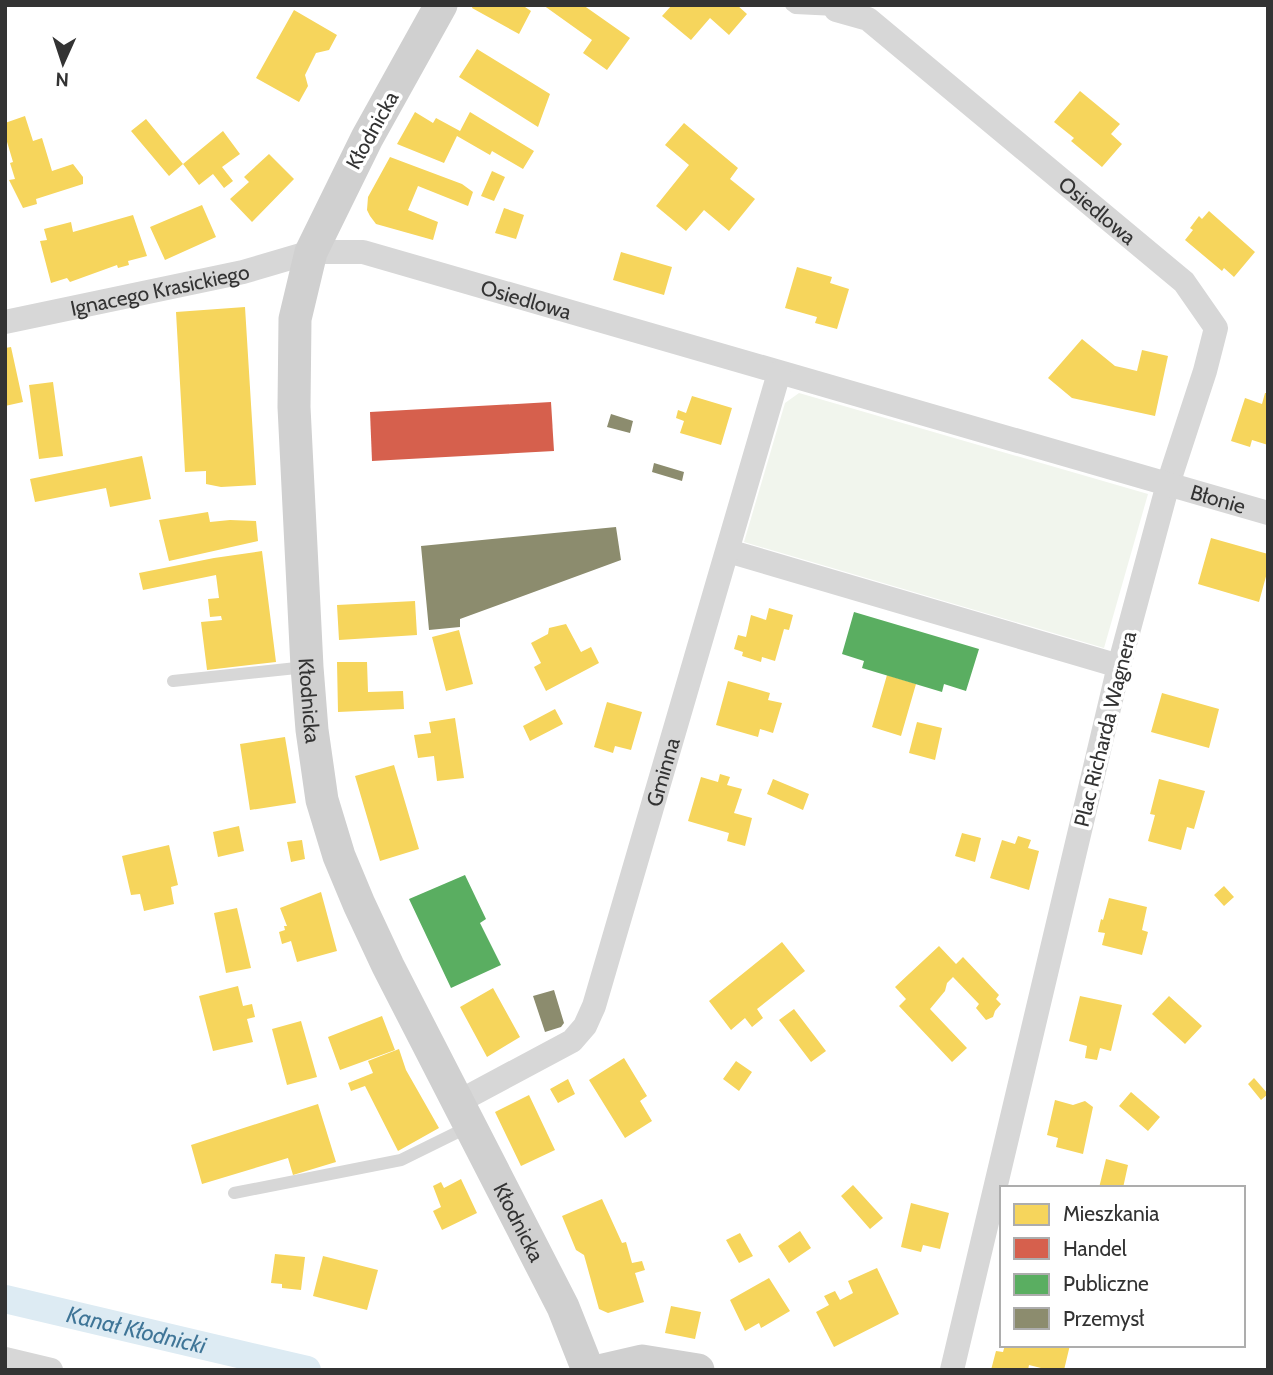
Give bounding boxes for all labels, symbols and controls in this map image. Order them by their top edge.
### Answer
north arrow [28,28,98,98]
text: N [55,68,69,91]
street label: Kłodnicka [340,87,404,173]
street label: Osiedlowa [1054,171,1141,250]
street label: Ignacego Krasickiego [68,258,252,320]
street label: Osiedlowa [478,274,575,324]
street label: Błonie [1188,479,1249,518]
street label: Plac Richarda Wagnera [1069,629,1141,829]
street label: Kłodnicka [294,657,326,745]
street label: Gminna [641,735,684,809]
street label: Kłodnicka [489,1178,550,1266]
legend [1000,1186,1245,1347]
text: Mieszkania [1063,1201,1159,1226]
text: Handel [1063,1236,1127,1261]
text: Publiczne [1063,1271,1149,1296]
water label: Kanał Kłodnicki [64,1300,210,1360]
text: Przemysł [1063,1306,1144,1331]

